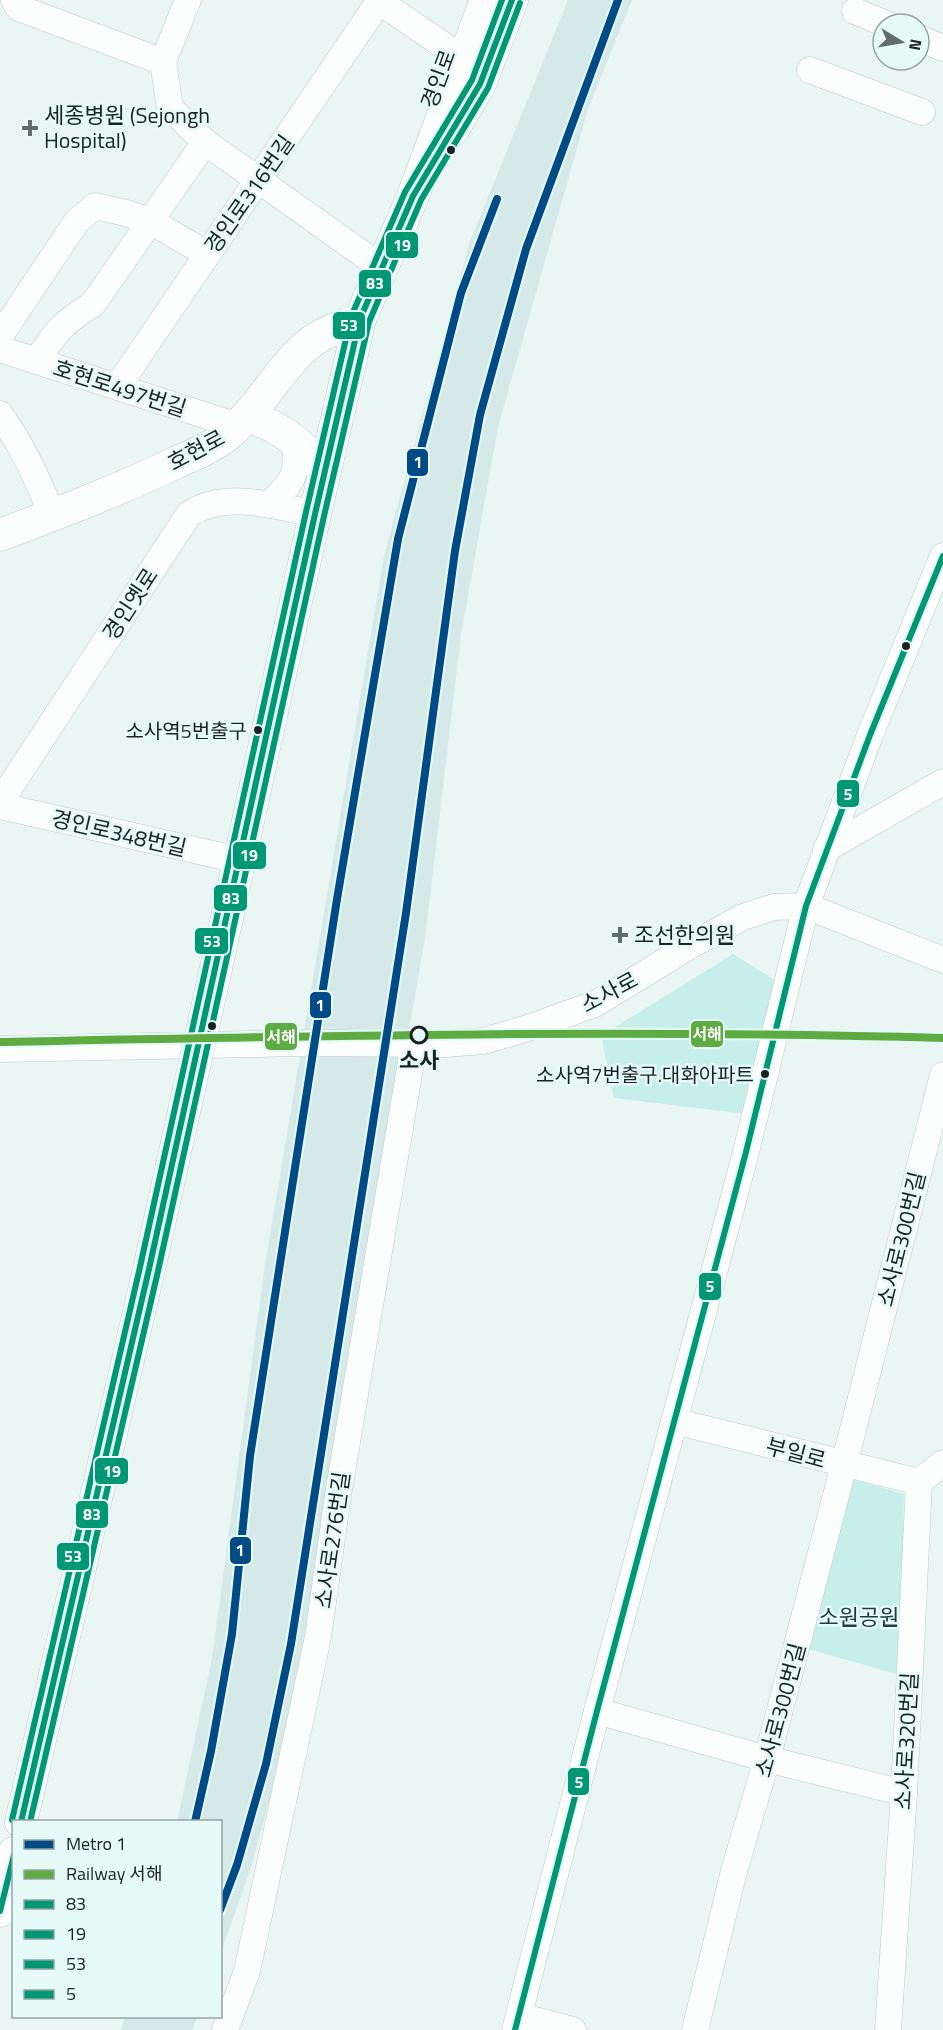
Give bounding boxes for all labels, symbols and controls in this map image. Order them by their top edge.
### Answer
north arrow [871,12,931,72]
text: N [903,37,929,53]
street label: 경인로 [412,45,464,113]
place label: 세종병원 (Sejongh Hospital) [44,98,210,157]
marker: 세종병원 (Sejongh Hospital) [21,119,39,137]
street label: 경인로316번길 [195,128,303,260]
unlabelled marker [445,144,457,156]
line badge: 19 [385,231,419,259]
text: 19 [393,233,411,257]
line badge: 83 [358,269,392,298]
text: 83 [366,271,384,295]
line badge: 53 [332,311,366,340]
text: 53 [340,313,358,337]
street label: 호현로497번길 [49,350,191,426]
street label: 호현로 [161,421,231,479]
line badge: 1 [406,448,429,477]
text: 1 [414,450,422,474]
street label: 경인옛로 [94,561,166,647]
unlabelled marker [900,640,912,652]
place label: 소사역5번출구 [125,715,247,746]
marker: 소사역5번출구 [252,724,264,736]
line badge: 5 [836,779,860,808]
text: 5 [844,782,853,806]
street label: 경인로348번길 [48,801,190,865]
line badge: 19 [232,841,267,870]
text: 19 [240,843,258,867]
line badge: 83 [213,884,248,912]
text: 83 [222,886,240,910]
place label: 조선한의원 [634,918,735,952]
marker: 조선한의원 [611,926,629,944]
line badge: 53 [194,927,229,955]
text: 53 [203,929,221,953]
street label: 소사로 [574,963,644,1021]
line badge: 1 [309,991,332,1019]
text: 1 [316,993,324,1017]
unlabelled marker [206,1020,218,1032]
line badge: 서해 [690,1020,724,1048]
line badge: 서해 [264,1022,298,1051]
text: 서해 [692,1022,722,1046]
text: 서해 [266,1025,296,1049]
marker: 소사 [410,1026,428,1044]
place label: 소사 [399,1043,439,1077]
place label: 소사역7번출구.대화아파트 [536,1059,754,1090]
marker: 소사역7번출구.대화아파트 [759,1068,771,1080]
street label: 소사로300번길 [868,1168,934,1310]
line badge: 5 [698,1272,722,1301]
text: 5 [706,1274,715,1298]
street label: 부일로 [762,1429,830,1477]
line badge: 19 [94,1457,129,1485]
text: 19 [103,1459,121,1483]
street label: 소사로276번길 [306,1469,358,1611]
line badge: 83 [75,1500,109,1529]
text: 83 [83,1502,101,1526]
line badge: 1 [229,1536,252,1565]
text: 1 [236,1538,244,1562]
line badge: 53 [56,1542,90,1571]
text: 53 [64,1544,82,1568]
park label: 소원공원 [819,1600,899,1634]
street label: 소사로300번길 [746,1639,814,1781]
street label: 소사로320번길 [885,1671,927,1811]
line badge: 5 [567,1767,590,1796]
text: 5 [575,1770,584,1794]
legend [12,1820,222,2018]
text: Metro 1 [66,1830,126,1857]
text: Railway 서해 [66,1860,163,1887]
text: 83 [66,1890,86,1917]
text: 19 [66,1920,86,1947]
text: 53 [66,1950,86,1977]
text: 5 [66,1980,76,2007]

